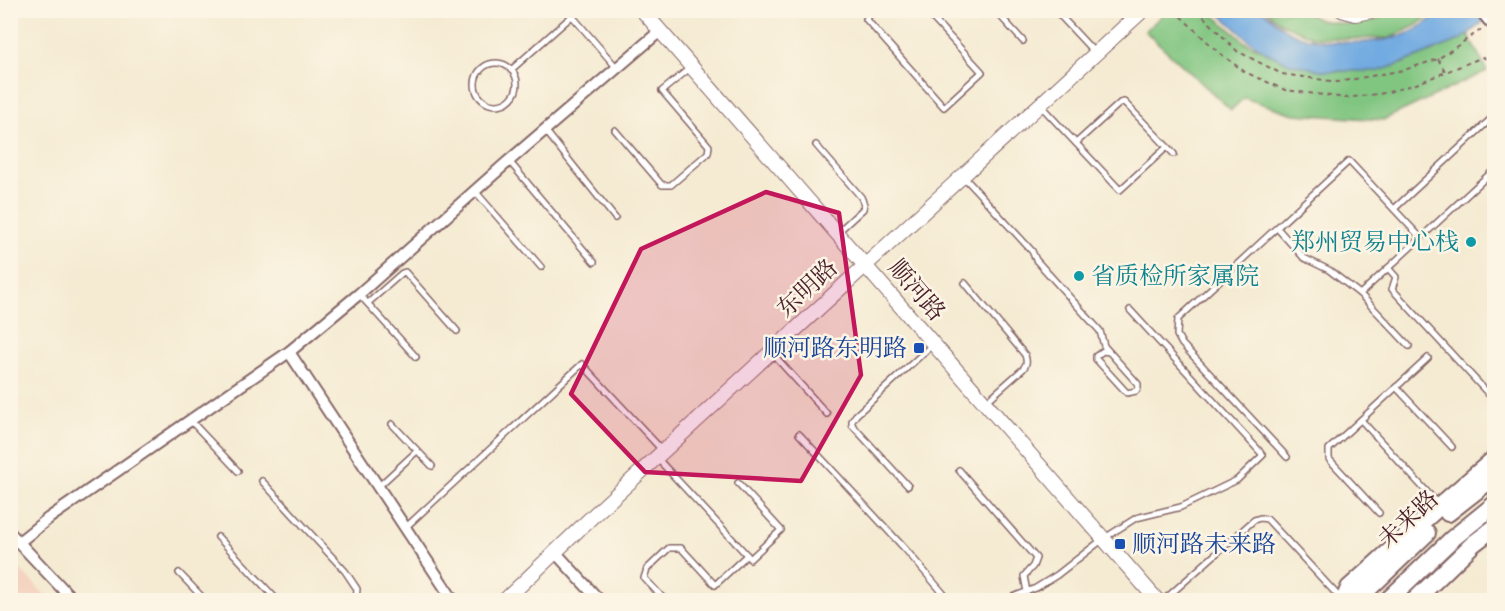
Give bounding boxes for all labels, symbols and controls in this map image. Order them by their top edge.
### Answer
place label: 郑州贸易中心栈 [1291,227,1459,261]
marker: 郑州贸易中心栈 [1464,235,1478,249]
street label: 东明路 [770,252,846,326]
street label: 顺河路 [879,253,952,330]
place label: 省质检所家属院 [1091,261,1259,295]
marker: 省质检所家属院 [1072,269,1086,283]
place label: 顺河路东明路 [763,333,907,367]
marker: 顺河路东明路 [912,341,926,355]
street label: 未来路 [1371,483,1447,557]
place label: 顺河路未来路 [1132,529,1276,563]
marker: 顺河路未来路 [1113,537,1127,551]

